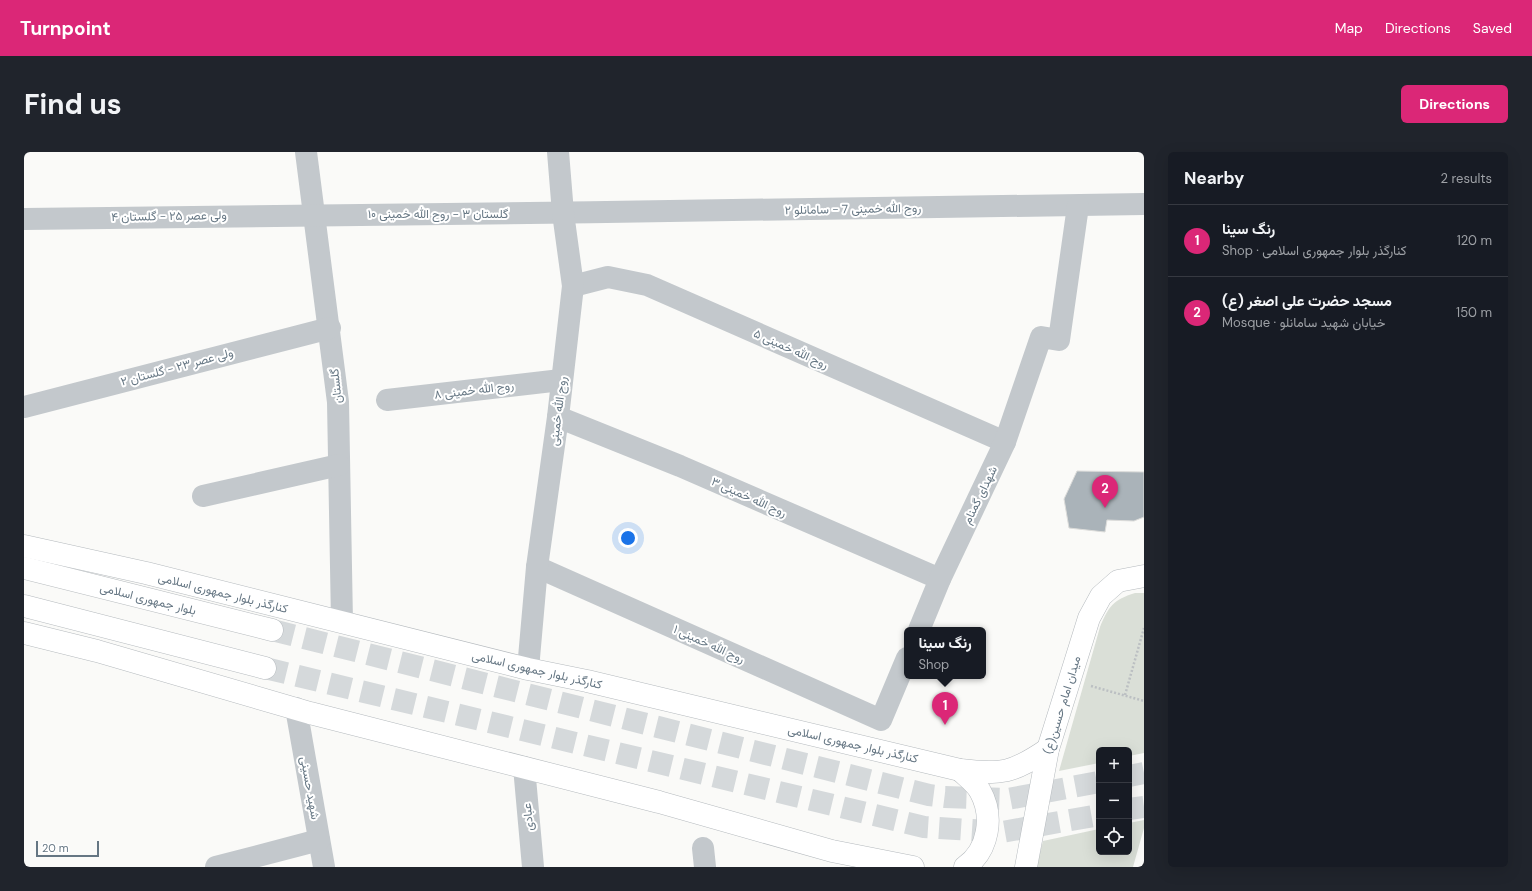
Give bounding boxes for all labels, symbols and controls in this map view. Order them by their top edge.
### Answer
text: Turnpoint [20,16,111,41]
text: Map [1335,19,1363,37]
text: Directions [1385,19,1451,37]
text: Saved [1473,19,1512,37]
button: Directions [1401,85,1508,123]
text: Find us [24,86,122,123]
text: Nearby [1184,167,1244,189]
text: 2 results [1441,170,1492,187]
street label: روح الله خمینی 7 - سامانلو ۲ [785,200,921,219]
street label: گلستان ۳ - روح الله خمینی ۱۰ [368,206,508,223]
street label: ولی عصر ۲۵ - گلستان ۴ [111,207,227,225]
text: رنگ سینا [1222,219,1275,239]
text: 1 [1195,232,1199,249]
text: 120 m [1457,232,1492,249]
text: Shop · کنارگذر بلوار جمهوری اسلامی [1222,242,1407,259]
text: مسجد حضرت علی اصغر (ع) [1222,291,1392,311]
text: 2 [1193,304,1201,321]
text: 150 m [1456,304,1492,321]
text: Mosque · خیابان شهید سامانلو [1222,314,1385,331]
street label: روح الله خمینی ۵ [751,325,831,374]
street label: ولی عصر ۲۳ - گلستان ۲ [119,344,235,390]
street label: گلستان [326,368,346,404]
street label: روح الله خمینی [546,375,571,447]
street label: روح الله خمینی ۸ [433,377,515,404]
street label: شهدای گمنام [959,463,1001,527]
street label: روح الله خمینی ۳ [708,473,789,522]
pin: 2 [1092,475,1118,508]
your location [618,528,638,548]
street label: کنارگذر بلوار جمهوری اسلامی [156,569,290,617]
street label: بلوار جمهوری اسلامی [98,579,198,619]
street label: روح الله خمینی ۱ [670,621,747,668]
popup [904,627,986,679]
text: رنگ سینا [918,633,972,653]
street label: کنارگذر بلوار جمهوری اسلامی [470,647,604,693]
street label: میدان امام حسین(ع) [1039,654,1085,756]
text: Shop [918,656,949,673]
pin: 1 [932,692,958,725]
street label: کنارگذر بلوار جمهوری اسلامی [786,721,920,767]
map controls [1096,747,1132,855]
button: + [1096,747,1132,783]
street label: شهید حسینی [297,755,323,821]
button: − [1096,783,1132,819]
street label: عبادی [519,802,537,832]
button: locate [1096,819,1132,855]
scale bar [36,839,99,858]
text: 20 m [42,841,68,855]

